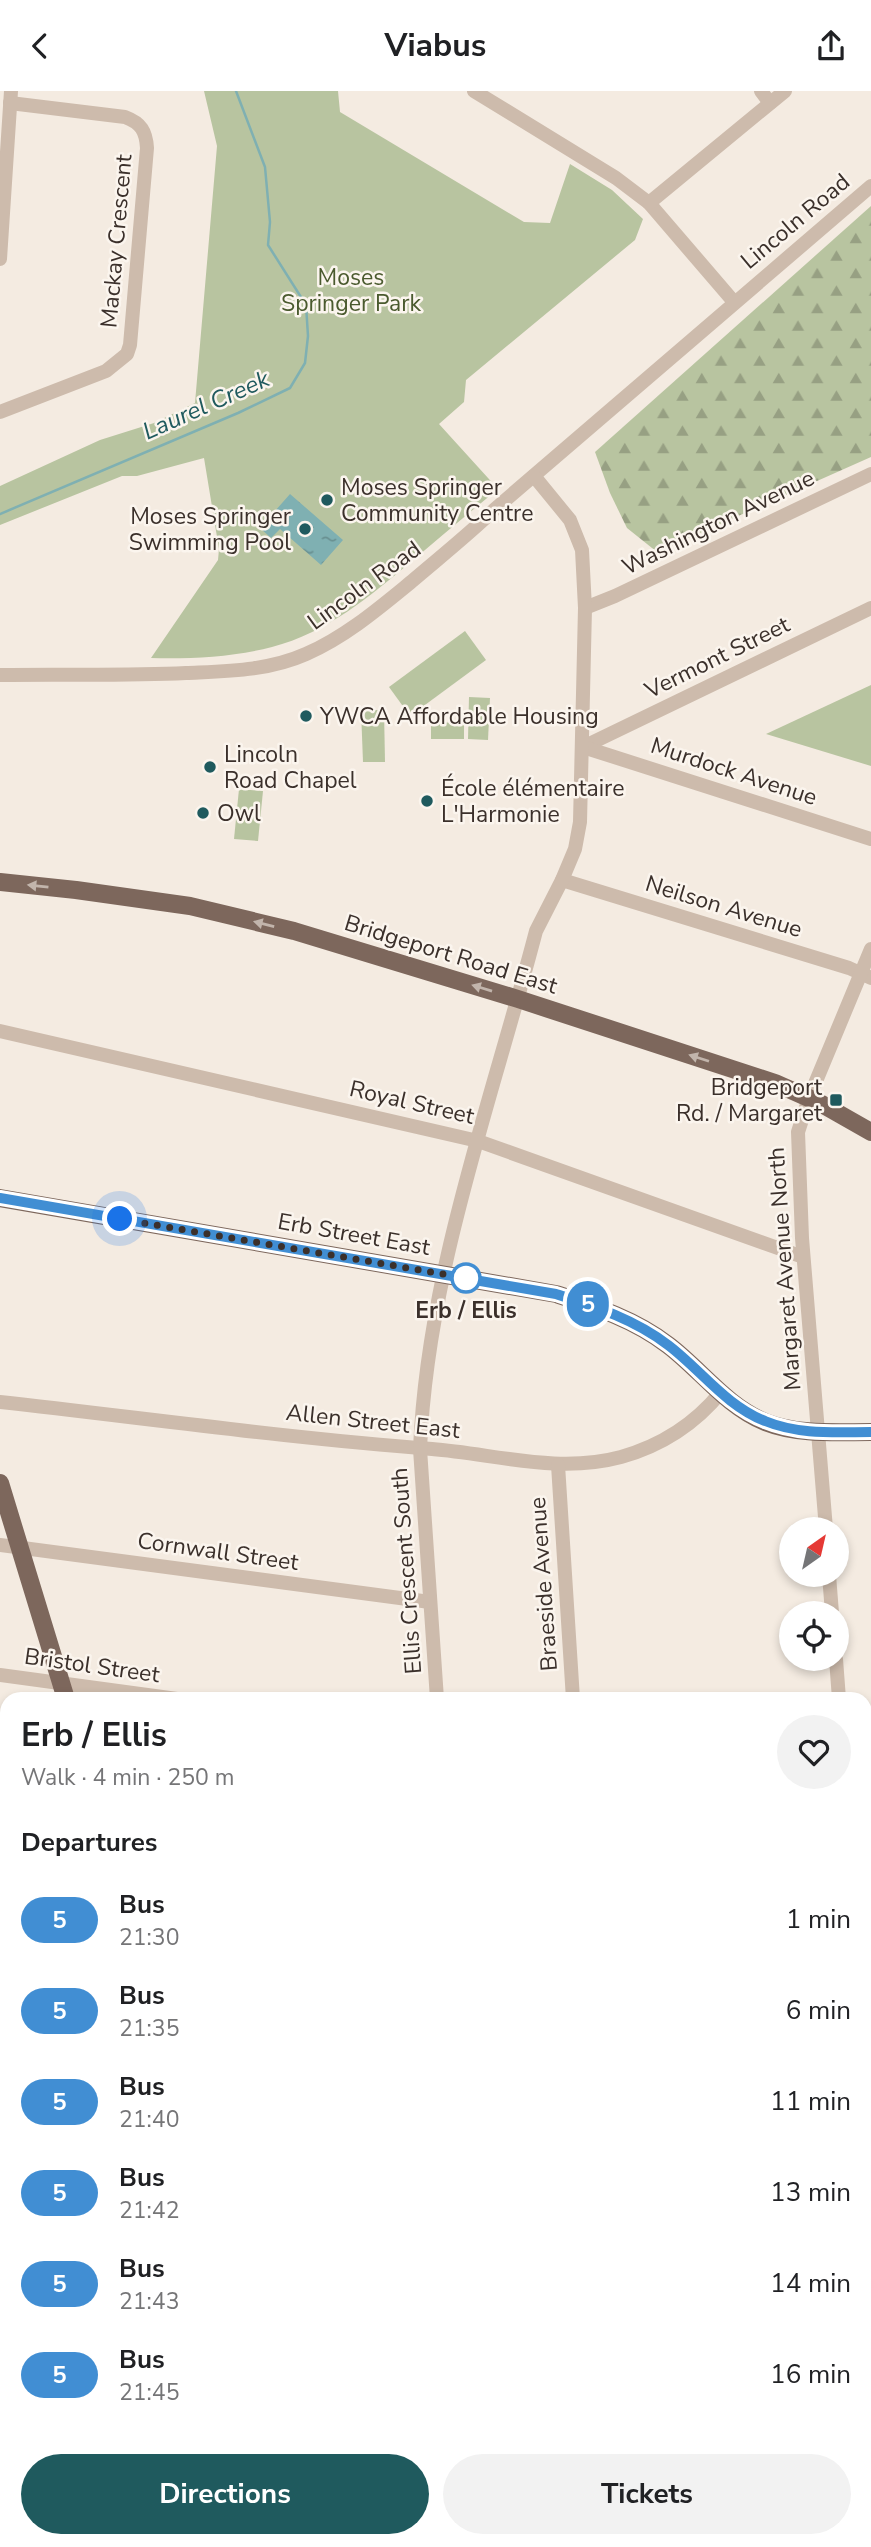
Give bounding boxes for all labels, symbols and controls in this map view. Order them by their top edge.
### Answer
text: Viabus [385,24,486,67]
icon: back [21,27,59,65]
icon: share [812,27,850,65]
street label: Mackay Crescent [93,152,140,329]
street label: Lincoln Road [734,167,856,276]
park label: Moses Springer Park [281,262,421,319]
water label: Laurel Creek [137,362,275,447]
street label: Washington Avenue [617,462,819,582]
place label: Moses Springer Community Centre [341,472,533,529]
marker: Moses Springer Community Centre [319,492,335,508]
place label: Moses Springer Swimming Pool [129,501,292,558]
marker: Moses Springer Swimming Pool [297,521,313,537]
street label: Lincoln Road [301,534,427,637]
street label: Vermont Street [639,609,796,706]
place label: YWCA Affordable Housing [319,701,599,732]
marker: YWCA Affordable Housing [298,708,314,724]
street label: Murdock Avenue [647,730,821,813]
place label: Lincoln Road Chapel [224,739,357,796]
marker: Lincoln Road Chapel [202,759,218,775]
place label: École élémentaire L'Harmonie [441,773,624,830]
marker: École élémentaire L'Harmonie [419,793,435,809]
place label: Owl [217,798,261,829]
marker: Owl [195,805,211,821]
street label: Neilson Avenue [642,868,806,945]
one-way arrow [27,880,49,891]
street label: Bridgeport Road East [341,907,562,1002]
one-way arrow [253,918,275,929]
one-way arrow [472,983,493,993]
one-way arrow [688,1053,709,1063]
place label: Bridgeport Rd. / Margaret [676,1072,823,1129]
street label: Royal Street [347,1073,478,1132]
marker: Bridgeport Rd. / Margaret [828,1092,844,1108]
street label: Margaret Avenue North [761,1146,808,1392]
your location [102,1201,137,1236]
street label: Erb Street East [275,1206,433,1263]
marker: Erb / Ellis [451,1263,481,1293]
line badge: 5 [565,1281,611,1327]
text: 5 [581,1288,595,1320]
place label: Erb / Ellis [415,1295,517,1326]
street label: Allen Street East [285,1397,462,1446]
street label: Ellis Crescent South [384,1467,429,1675]
street label: Braeside Avenue [522,1496,565,1672]
north arrow [779,1517,849,1587]
map controls [779,1517,849,1671]
street label: Cornwall Street [135,1525,301,1578]
button: locate [779,1601,849,1671]
street label: Bristol Street [22,1641,162,1690]
text: Erb / Ellis [21,1713,167,1758]
button: heart [777,1715,851,1789]
text: Walk · 4 min · 250 m [21,1762,234,1793]
text: Departures [21,1825,157,1860]
text: Bus [119,1887,165,1922]
text: 1 min [786,1902,851,1937]
text: 5 [52,1904,67,1936]
text: 21:30 [119,1922,179,1953]
text: Bus [119,1978,165,2013]
text: 6 min [786,1993,851,2028]
text: 5 [52,1995,67,2027]
text: 21:35 [119,2013,179,2044]
text: Bus [119,2069,165,2104]
text: 11 min [770,2084,851,2119]
text: 5 [52,2086,67,2118]
text: 21:40 [119,2104,179,2135]
text: Bus [119,2160,165,2195]
text: 13 min [770,2175,851,2210]
text: 5 [52,2177,67,2209]
text: 21:42 [119,2195,179,2226]
text: Bus [119,2251,165,2286]
text: 14 min [770,2266,851,2301]
text: 5 [52,2268,67,2300]
text: 21:43 [119,2286,179,2317]
text: Bus [119,2342,165,2377]
text: 16 min [770,2357,851,2392]
text: 5 [52,2359,67,2391]
text: 21:45 [119,2377,179,2408]
button: Directions [21,2454,429,2534]
button: Tickets [443,2454,851,2534]

